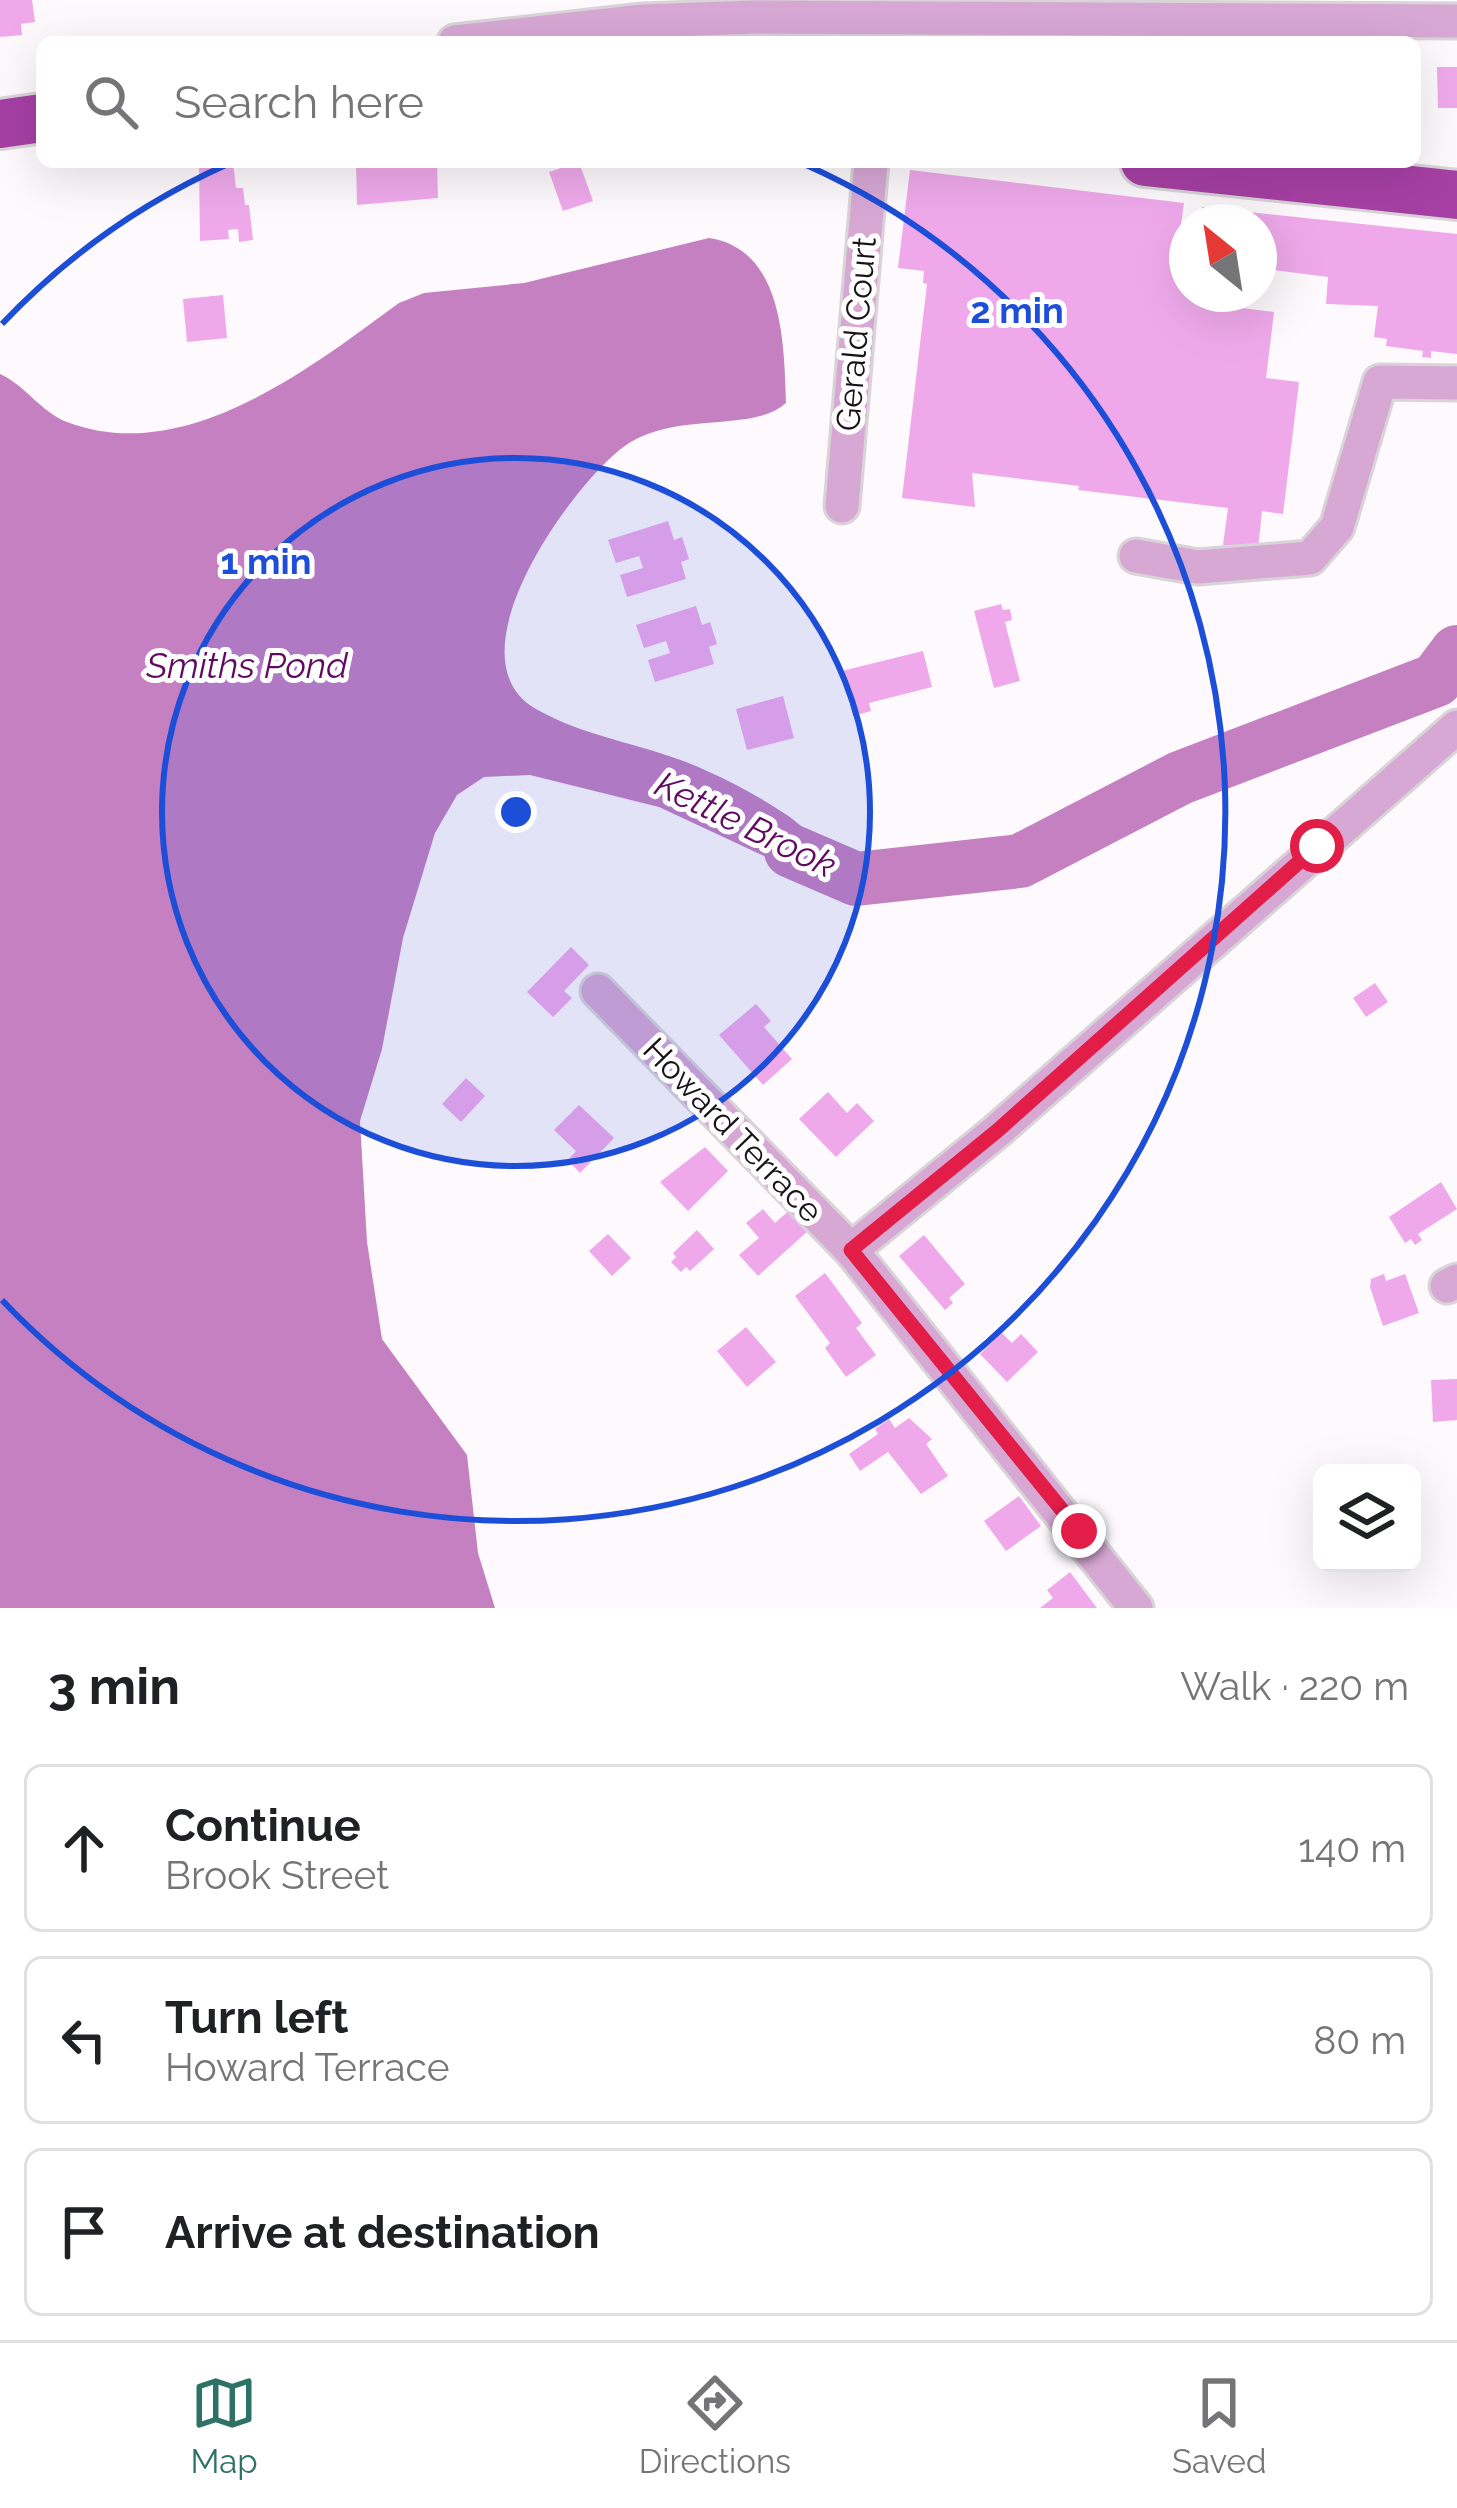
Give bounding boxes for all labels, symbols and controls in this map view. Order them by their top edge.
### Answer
search box [36,36,1421,168]
icon: search [78,69,144,135]
text: Search here [174,76,424,129]
north arrow [1169,204,1277,312]
street label: Gerald Court [828,235,884,433]
text: 2 min [970,289,1064,331]
text: 1 min [221,540,311,582]
water label: Smiths Pond [145,644,349,686]
water label: Kettle Brook [649,762,843,886]
centre of rings [495,791,537,833]
route start [1290,819,1344,873]
street label: Howard Terrace [635,1030,831,1230]
map controls [1313,1464,1421,1572]
button: layers [1313,1464,1421,1572]
route end [1052,1504,1106,1558]
text: 3 min [48,1656,180,1716]
text: Walk · 220 m [1180,1663,1409,1709]
text: Continue [165,1799,361,1852]
icon: ahead [51,1815,117,1881]
text: 140 m [1298,1825,1406,1871]
text: Brook Street [165,1852,389,1898]
text: Turn left [165,1991,348,2044]
icon: left [51,2007,117,2073]
text: 80 m [1313,2017,1406,2063]
text: Howard Terrace [165,2044,450,2090]
icon: arrive [51,2199,117,2265]
text: Arrive at destination [165,2206,600,2259]
tab: Map [191,2370,258,2481]
tab: Directions [639,2370,791,2481]
tab: Saved [1172,2370,1266,2481]

